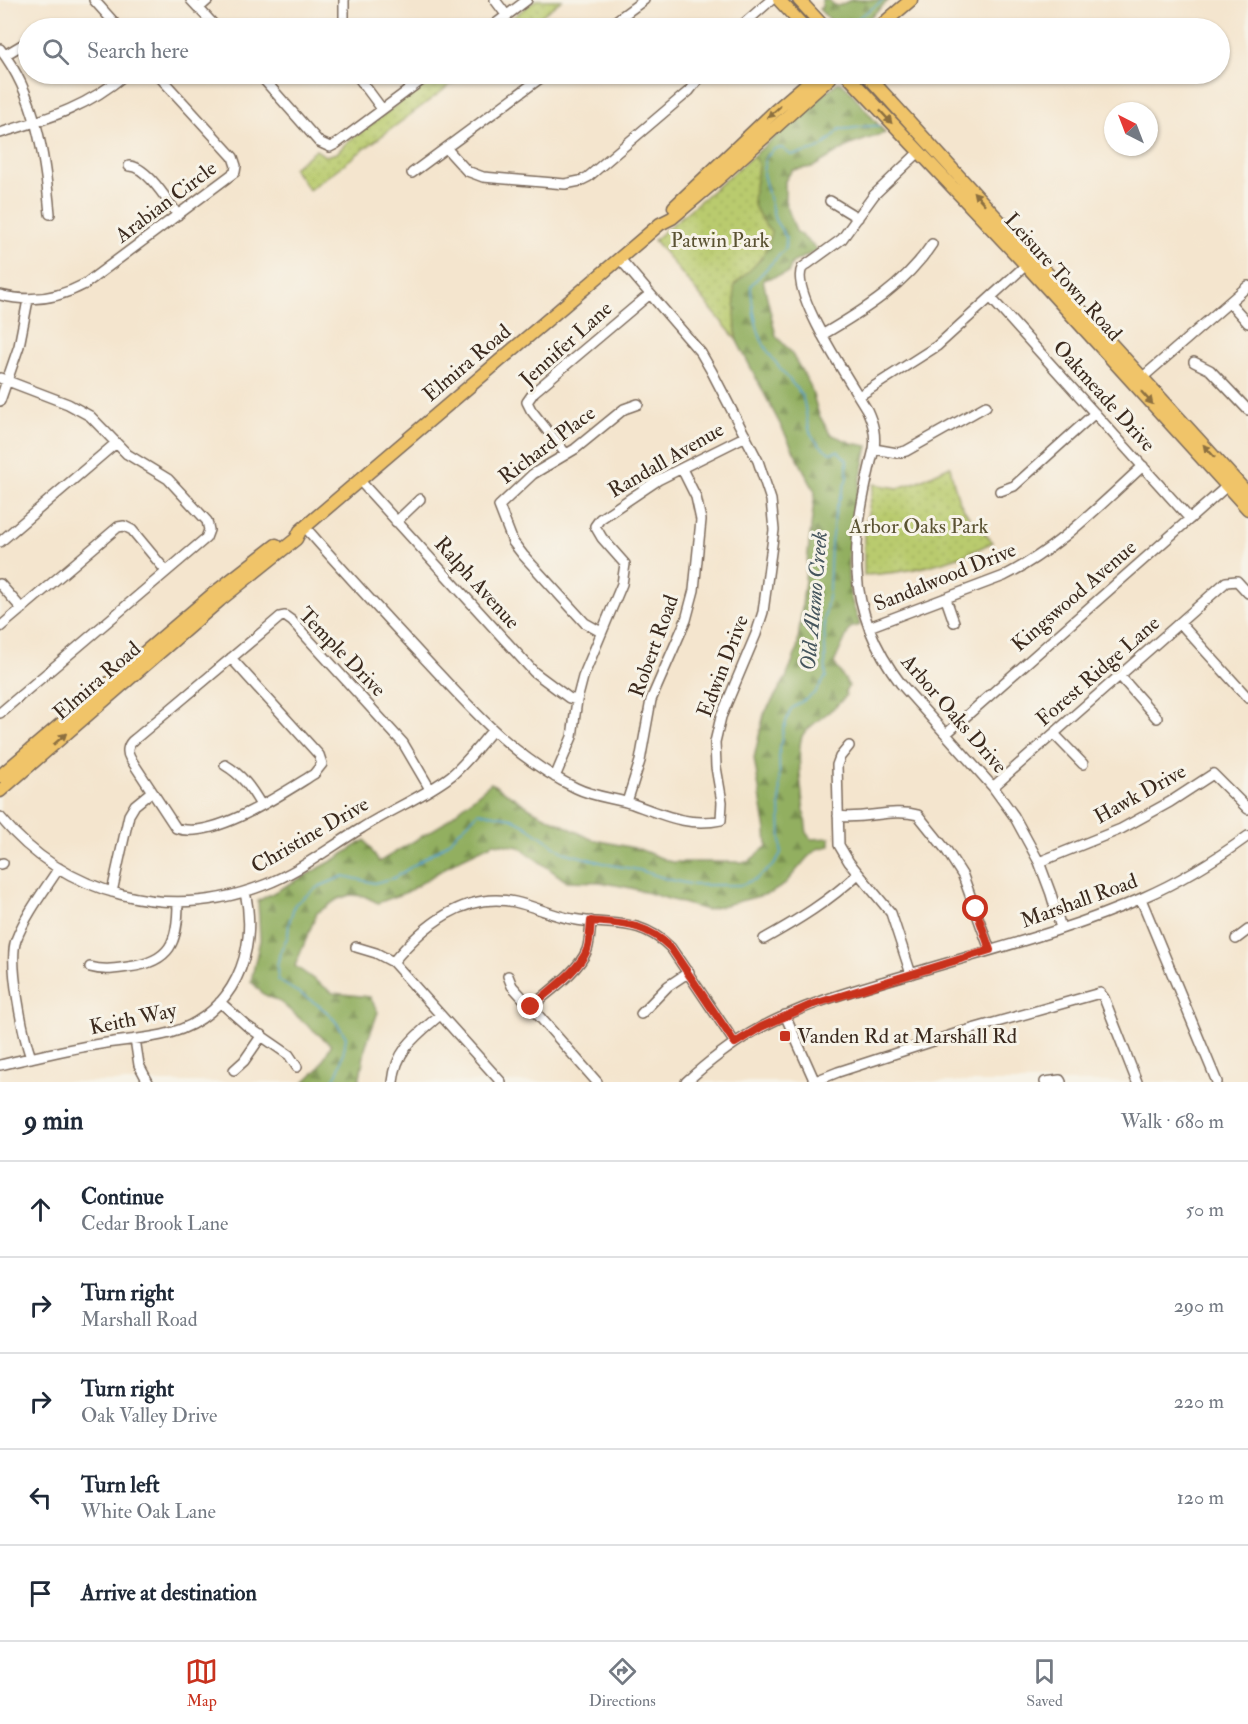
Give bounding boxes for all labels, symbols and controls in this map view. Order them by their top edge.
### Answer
search box [18,18,1230,84]
icon: search [39,35,72,68]
text: Search here [87,37,189,65]
north arrow [1104,102,1158,156]
one-way arrow [767,105,782,118]
one-way arrow [878,109,892,123]
street label: Arabian Circle [109,155,222,250]
one-way arrow [973,191,986,206]
street label: Leisure Town Road [998,207,1128,347]
park label: Patwin Park [670,227,770,254]
street label: Jennifer Lane [513,295,618,393]
street label: Elmira Road [417,318,517,408]
street label: Oakmeade Drive [1047,335,1161,458]
one-way arrow [1140,390,1153,405]
street label: Richard Place [493,400,601,490]
street label: Randall Avenue [603,416,729,504]
one-way arrow [1202,443,1216,458]
park label: Arbor Oaks Park [848,513,989,540]
water label: Old Alamo Creek [794,530,834,672]
street label: Ralph Avenue [428,531,526,635]
street label: Kingswood Avenue [1006,534,1142,658]
street label: Sandalwood Drive [870,536,1020,618]
street label: Robert Road [623,591,685,701]
street label: Temple Drive [292,601,392,703]
street label: Forest Ridge Lane [1030,610,1166,732]
street label: Edwin Drive [691,611,755,721]
street label: Elmira Road [48,635,147,726]
street label: Arbor Oaks Drive [894,648,1013,779]
one-way arrow [52,733,67,746]
street label: Hawk Drive [1089,758,1191,830]
street label: Christine Drive [246,790,374,880]
street label: Marshall Road [1017,867,1142,935]
route start [962,895,988,921]
route end [517,993,543,1019]
street label: Keith Way [87,996,180,1041]
place label: Vanden Rd at Marshall Rd [797,1023,1018,1050]
marker: Vanden Rd at Marshall Rd [778,1029,792,1043]
text: 9 min [24,1105,83,1137]
text: Walk · 680 m [1121,1109,1224,1134]
text: Continue [81,1183,164,1211]
icon: ahead [24,1193,57,1226]
text: 50 m [1185,1197,1224,1222]
text: Cedar Brook Lane [81,1211,228,1236]
text: Turn right [81,1279,174,1307]
icon: right [24,1289,57,1322]
text: 290 m [1174,1293,1224,1318]
text: Marshall Road [81,1307,198,1332]
text: Turn right [81,1375,174,1403]
icon: right [24,1385,57,1418]
text: 220 m [1174,1389,1224,1414]
text: Oak Valley Drive [81,1403,217,1428]
text: Turn left [81,1471,160,1499]
icon: left [24,1481,57,1514]
text: 120 m [1177,1485,1224,1510]
text: White Oak Lane [81,1499,216,1524]
icon: arrive [24,1577,57,1610]
text: Arrive at destination [81,1579,257,1607]
tab: Map [185,1655,218,1711]
tab: Directions [589,1655,656,1711]
tab: Saved [1026,1655,1063,1711]

